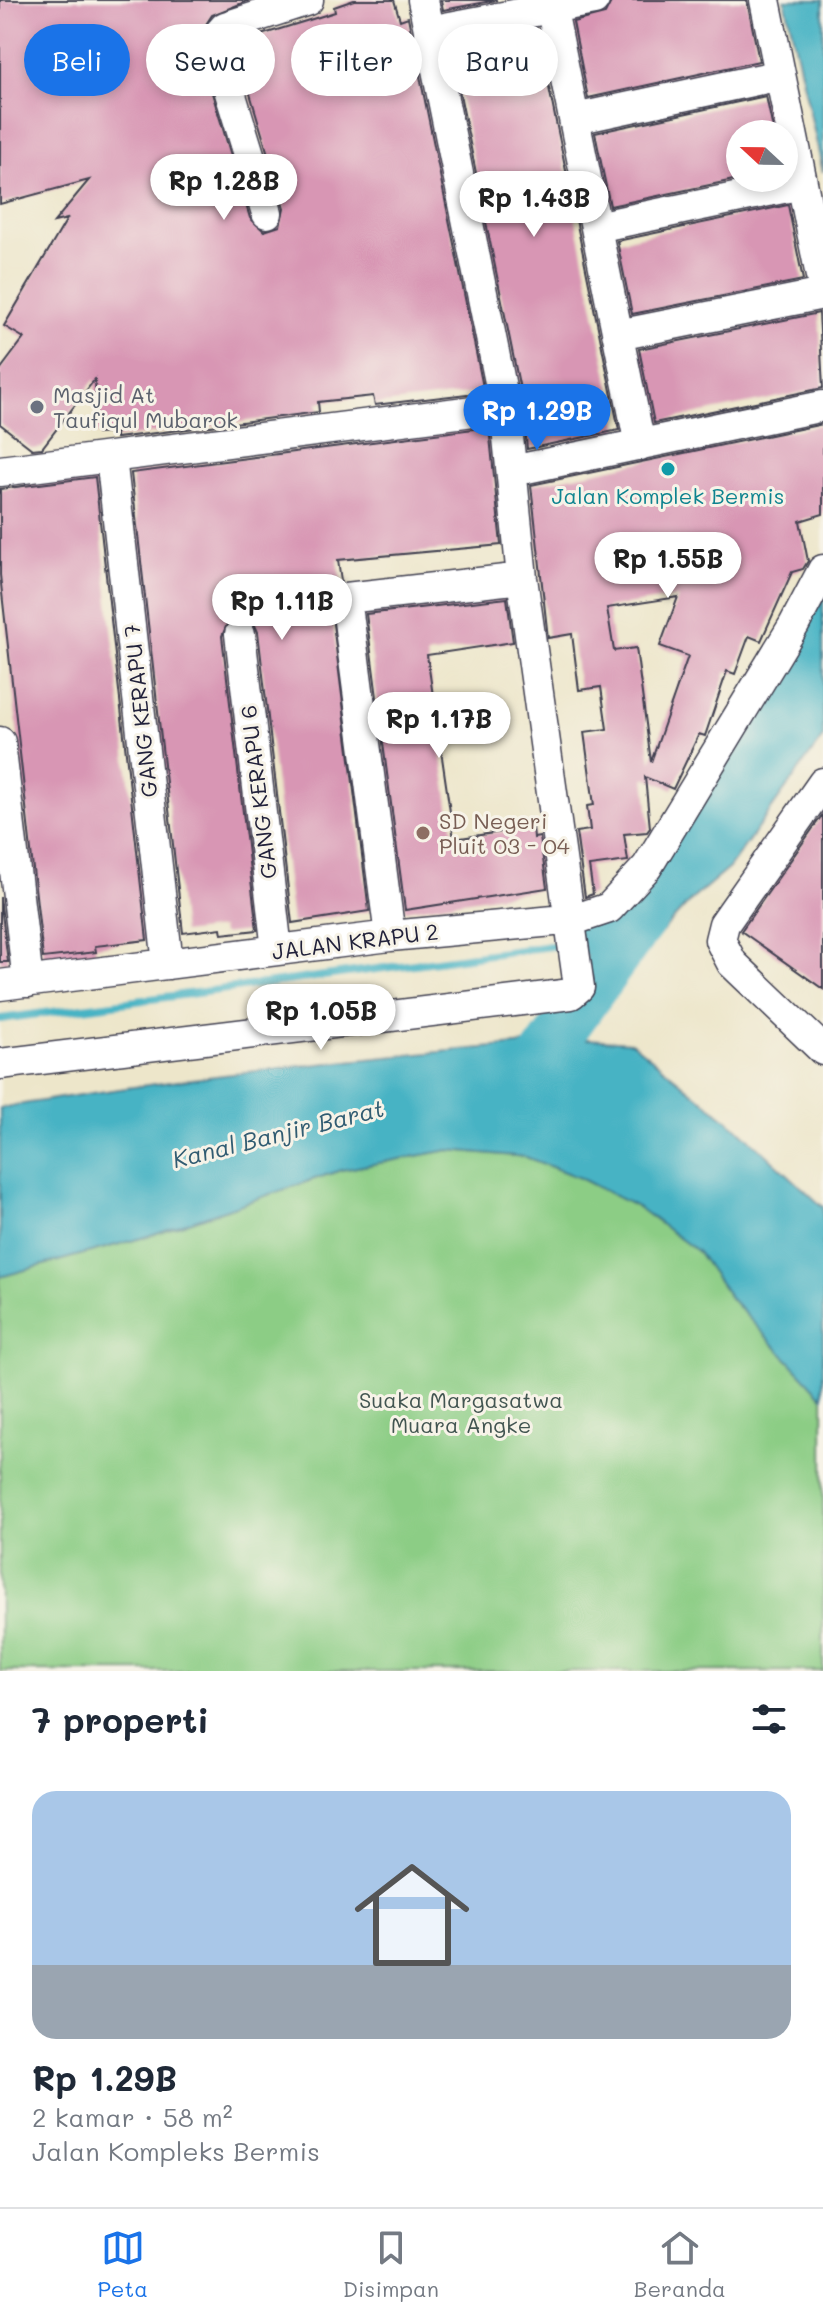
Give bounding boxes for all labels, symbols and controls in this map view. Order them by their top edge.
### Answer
chip: Beli [24,24,130,96]
chip: Sewa [146,24,275,96]
chip: Filter [291,24,422,96]
chip: Baru [438,24,558,96]
north arrow [726,120,798,192]
map controls [726,120,798,192]
pin: Rp 1.28B [141,154,307,222]
text: Rp 1.28B [168,163,280,197]
pin: Rp 1.43B [451,171,617,239]
text: Rp 1.43B [478,180,590,214]
place label: Masjid At Taufiqul Mubarok [53,380,238,434]
pin: Rp 1.29B [454,384,620,452]
text: Rp 1.29B [482,393,592,427]
marker: Masjid At Taufiqul Mubarok [28,398,46,416]
marker: Jalan Komplek Bermis [659,460,677,478]
place label: Jalan Komplek Bermis [552,481,784,510]
pin: Rp 1.55B [585,532,751,600]
text: Rp 1.55B [612,541,724,575]
pin: Rp 1.11B [199,574,365,642]
text: Rp 1.11B [230,583,334,617]
street label: GANG KERAPU 7 [116,623,164,799]
pin: Rp 1.17B [356,692,522,760]
text: Rp 1.17B [386,701,492,735]
street label: GANG KERAPU 6 [233,703,283,881]
place label: SD Negeri Pluit 03 - 04 [439,806,570,860]
marker: SD Negeri Pluit 03 - 04 [414,824,432,842]
street label: JALAN KRAPU 2 [270,916,440,966]
pin: Rp 1.05B [238,984,404,1052]
text: Rp 1.05B [265,993,377,1027]
water label: Kanal Banjir Barat [169,1092,387,1174]
park label: Suaka Margasatwa Muara Angke [359,1385,563,1439]
text: 7 properti [32,1697,209,1742]
icon: filters [747,1697,791,1741]
icon: home [340,1843,484,1987]
text: Rp 1.29B [32,2055,177,2100]
text: 2 kamar · 58 m² [32,2100,233,2134]
text: Jalan Kompleks Bermis [32,2134,320,2168]
tab: Peta [97,2226,148,2303]
tab: Disimpan [343,2226,439,2303]
tab: Beranda [634,2226,726,2303]

